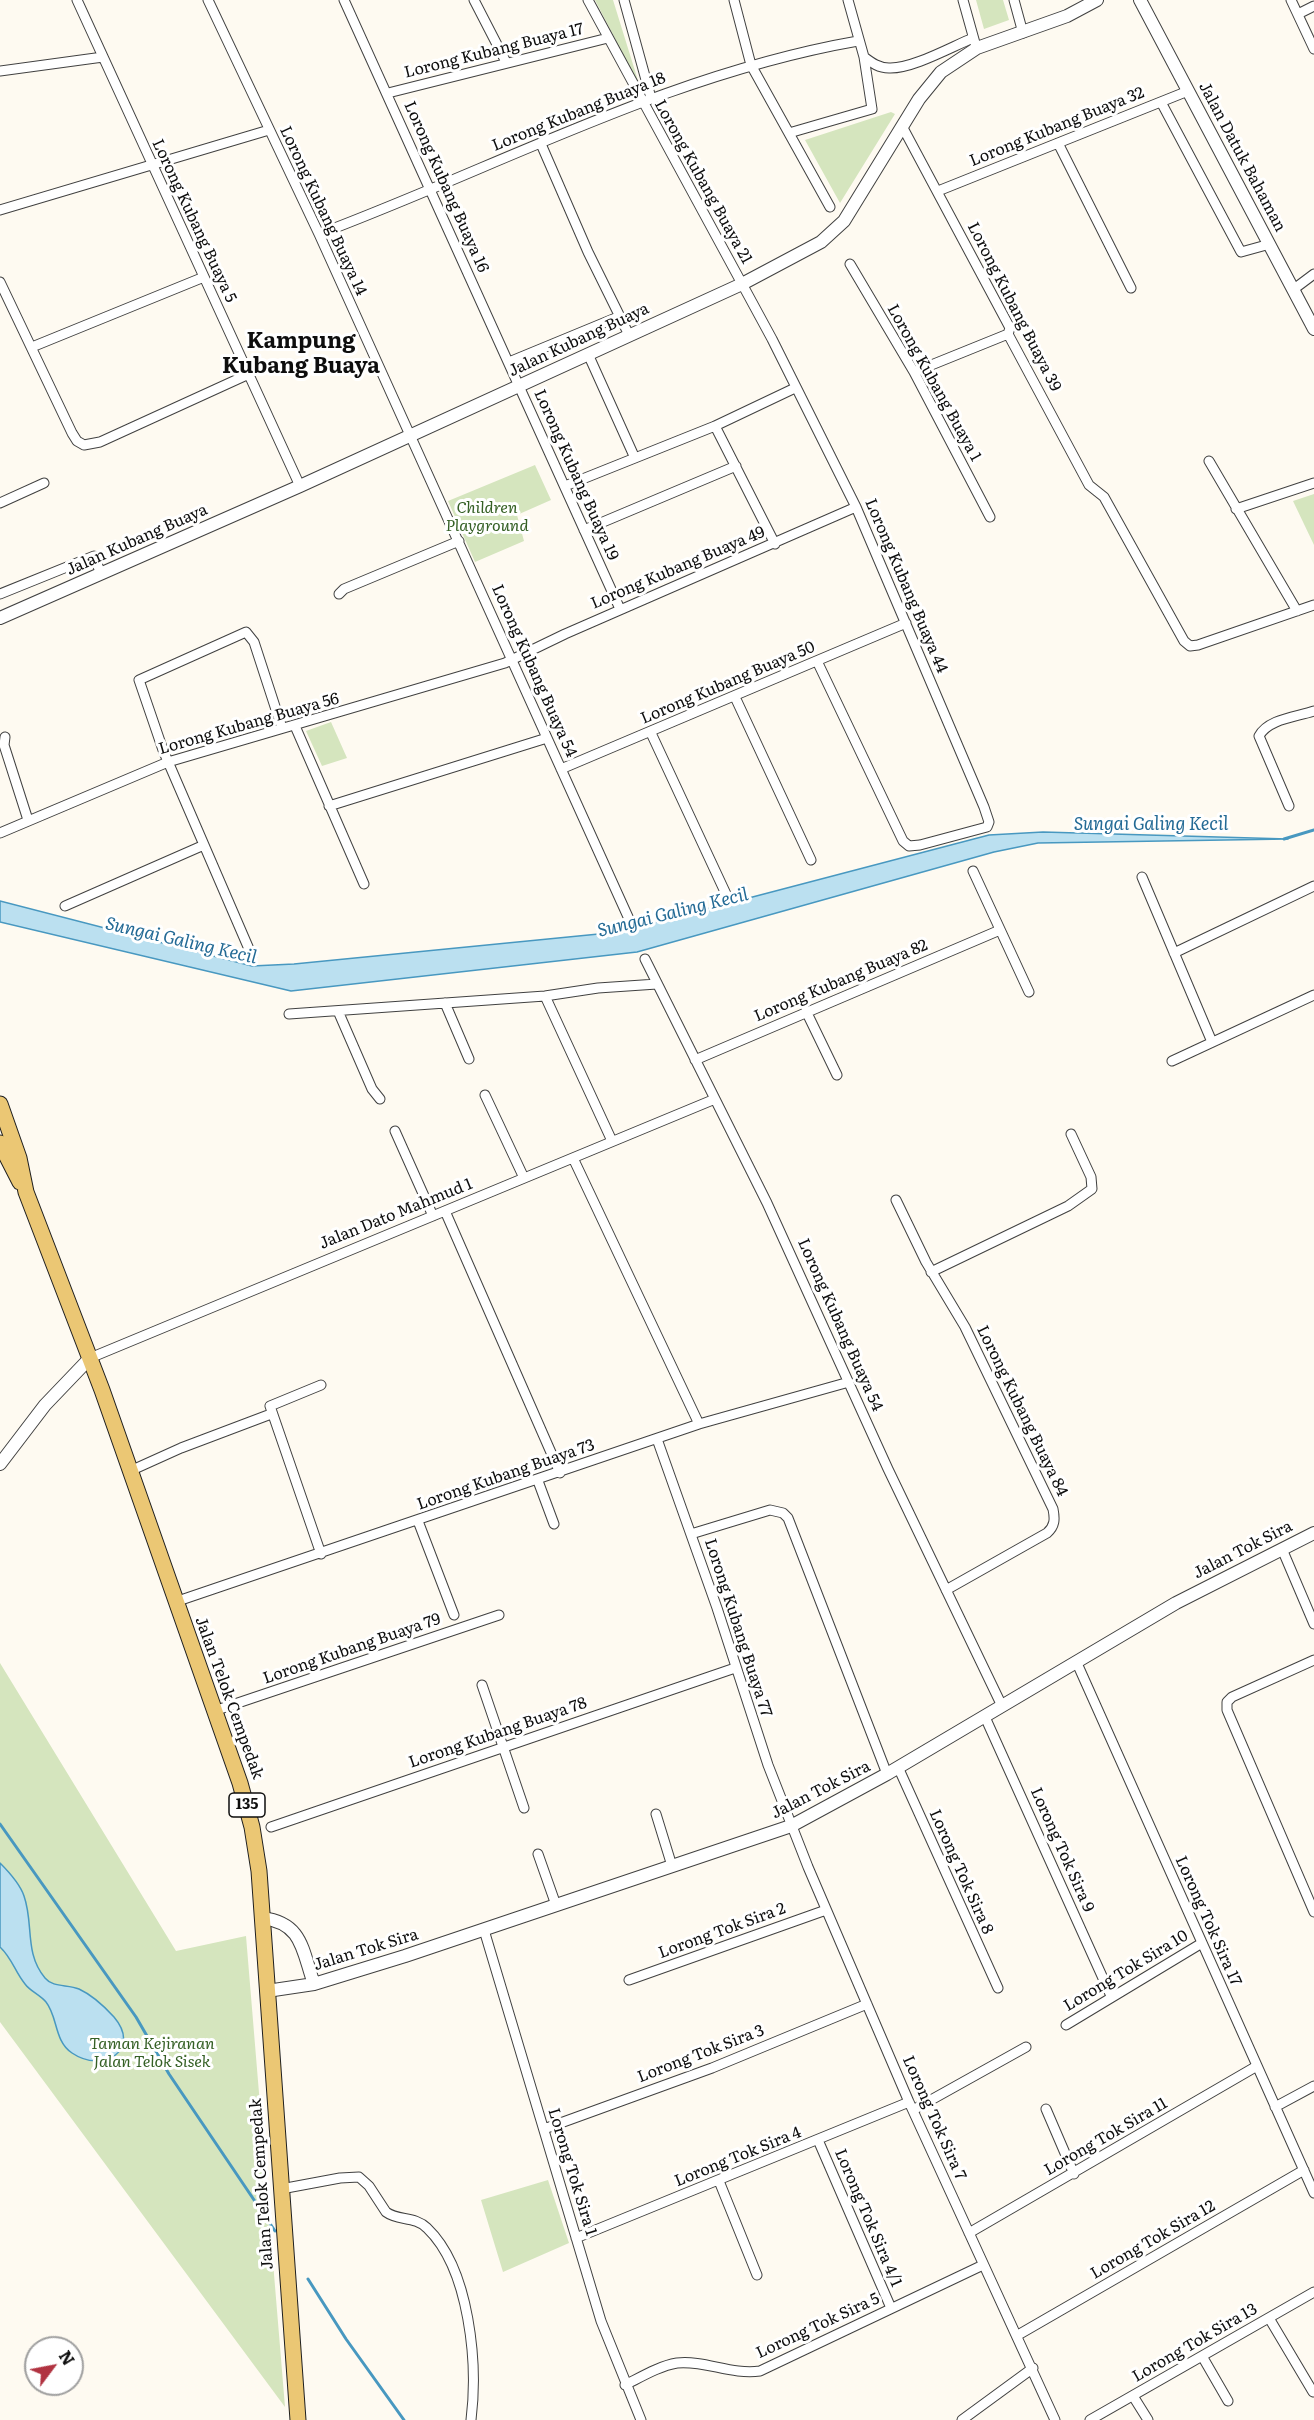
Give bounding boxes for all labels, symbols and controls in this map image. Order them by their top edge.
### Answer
street label: Lorong Kubang Buaya 17 [402,19,586,83]
street label: Lorong Kubang Buaya 18 [489,68,669,156]
street label: Jalan Datuk Bahaman [1194,79,1290,235]
street label: Lorong Kubang Buaya 32 [967,83,1147,171]
street label: Lorong Kubang Buaya 21 [650,97,756,267]
street label: Lorong Kubang Buaya 16 [400,99,492,275]
street label: Lorong Kubang Buaya 14 [275,123,371,299]
street label: Lorong Kubang Buaya 5 [148,136,240,306]
street label: Lorong Kubang Buaya 39 [963,219,1065,395]
street label: Jalan Kubang Buaya [506,299,652,381]
street label: Lorong Kubang Buaya 1 [883,301,985,465]
district label: Kampung Kubang Buaya [222,329,380,380]
street label: Lorong Kubang Buaya 19 [530,387,622,563]
street label: Lorong Kubang Buaya 44 [860,496,952,676]
park label: Children Playground [445,498,529,536]
street label: Jalan Kubang Buaya [63,500,211,580]
street label: Lorong Kubang Buaya 49 [588,523,768,613]
street label: Lorong Kubang Buaya 54 [487,582,581,760]
street label: Lorong Kubang Buaya 50 [638,638,818,728]
street label: Lorong Kubang Buaya 56 [157,689,341,759]
water label: Sungai Galing Kecil [1074,814,1228,836]
water label: Sungai Galing Kecil [595,884,751,942]
water label: Sungai Galing Kecil [103,913,259,969]
street label: Lorong Kubang Buaya 82 [751,936,931,1026]
street label: Jalan Dato Mahmud 1 [317,1174,475,1254]
street label: Lorong Kubang Buaya 54 [793,1236,887,1414]
street label: Lorong Kubang Buaya 84 [972,1322,1072,1500]
street label: Lorong Kubang Buaya 73 [415,1436,597,1514]
street label: Jalan Tok Sira [1190,1517,1296,1583]
street label: Lorong Kubang Buaya 77 [700,1536,776,1720]
street label: Lorong Kubang Buaya 79 [261,1610,443,1688]
street label: Jalan Telok Cempedak [191,1614,267,1782]
street label: Lorong Kubang Buaya 78 [406,1693,590,1773]
street label: Jalan Tok Sira [768,1757,874,1823]
street label: Lorong Tok Sira 9 [1026,1785,1098,1915]
road number: 135 [229,1793,265,1817]
street label: Lorong Tok Sira 8 [925,1807,997,1937]
street label: Lorong Tok Sira 17 [1171,1853,1245,1989]
street label: Lorong Tok Sira 2 [656,1899,788,1963]
street label: Jalan Tok Sira [311,1925,421,1975]
street label: Lorong Tok Sira 10 [1060,1926,1192,2016]
street label: Lorong Tok Sira 3 [635,2021,767,2087]
park label: Taman Kejiranan Jalan Telok Sisek [89,2034,215,2072]
street label: Lorong Tok Sira 7 [898,2053,970,2183]
street label: Lorong Tok Sira 11 [1041,2094,1171,2180]
street label: Jalan Telok Cempedak [246,2098,278,2270]
street label: Lorong Tok Sira 1 [543,2106,601,2238]
street label: Lorong Tok Sira 4 [672,2123,804,2191]
street label: Lorong Tok Sira 4/1 [830,2146,906,2290]
street label: Lorong Tok Sira 12 [1087,2197,1219,2283]
street label: Lorong Tok Sira 5 [753,2289,883,2363]
street label: Lorong Tok Sira 13 [1129,2299,1261,2387]
north arrow [24,2336,84,2396]
text: N [54,2345,81,2370]

